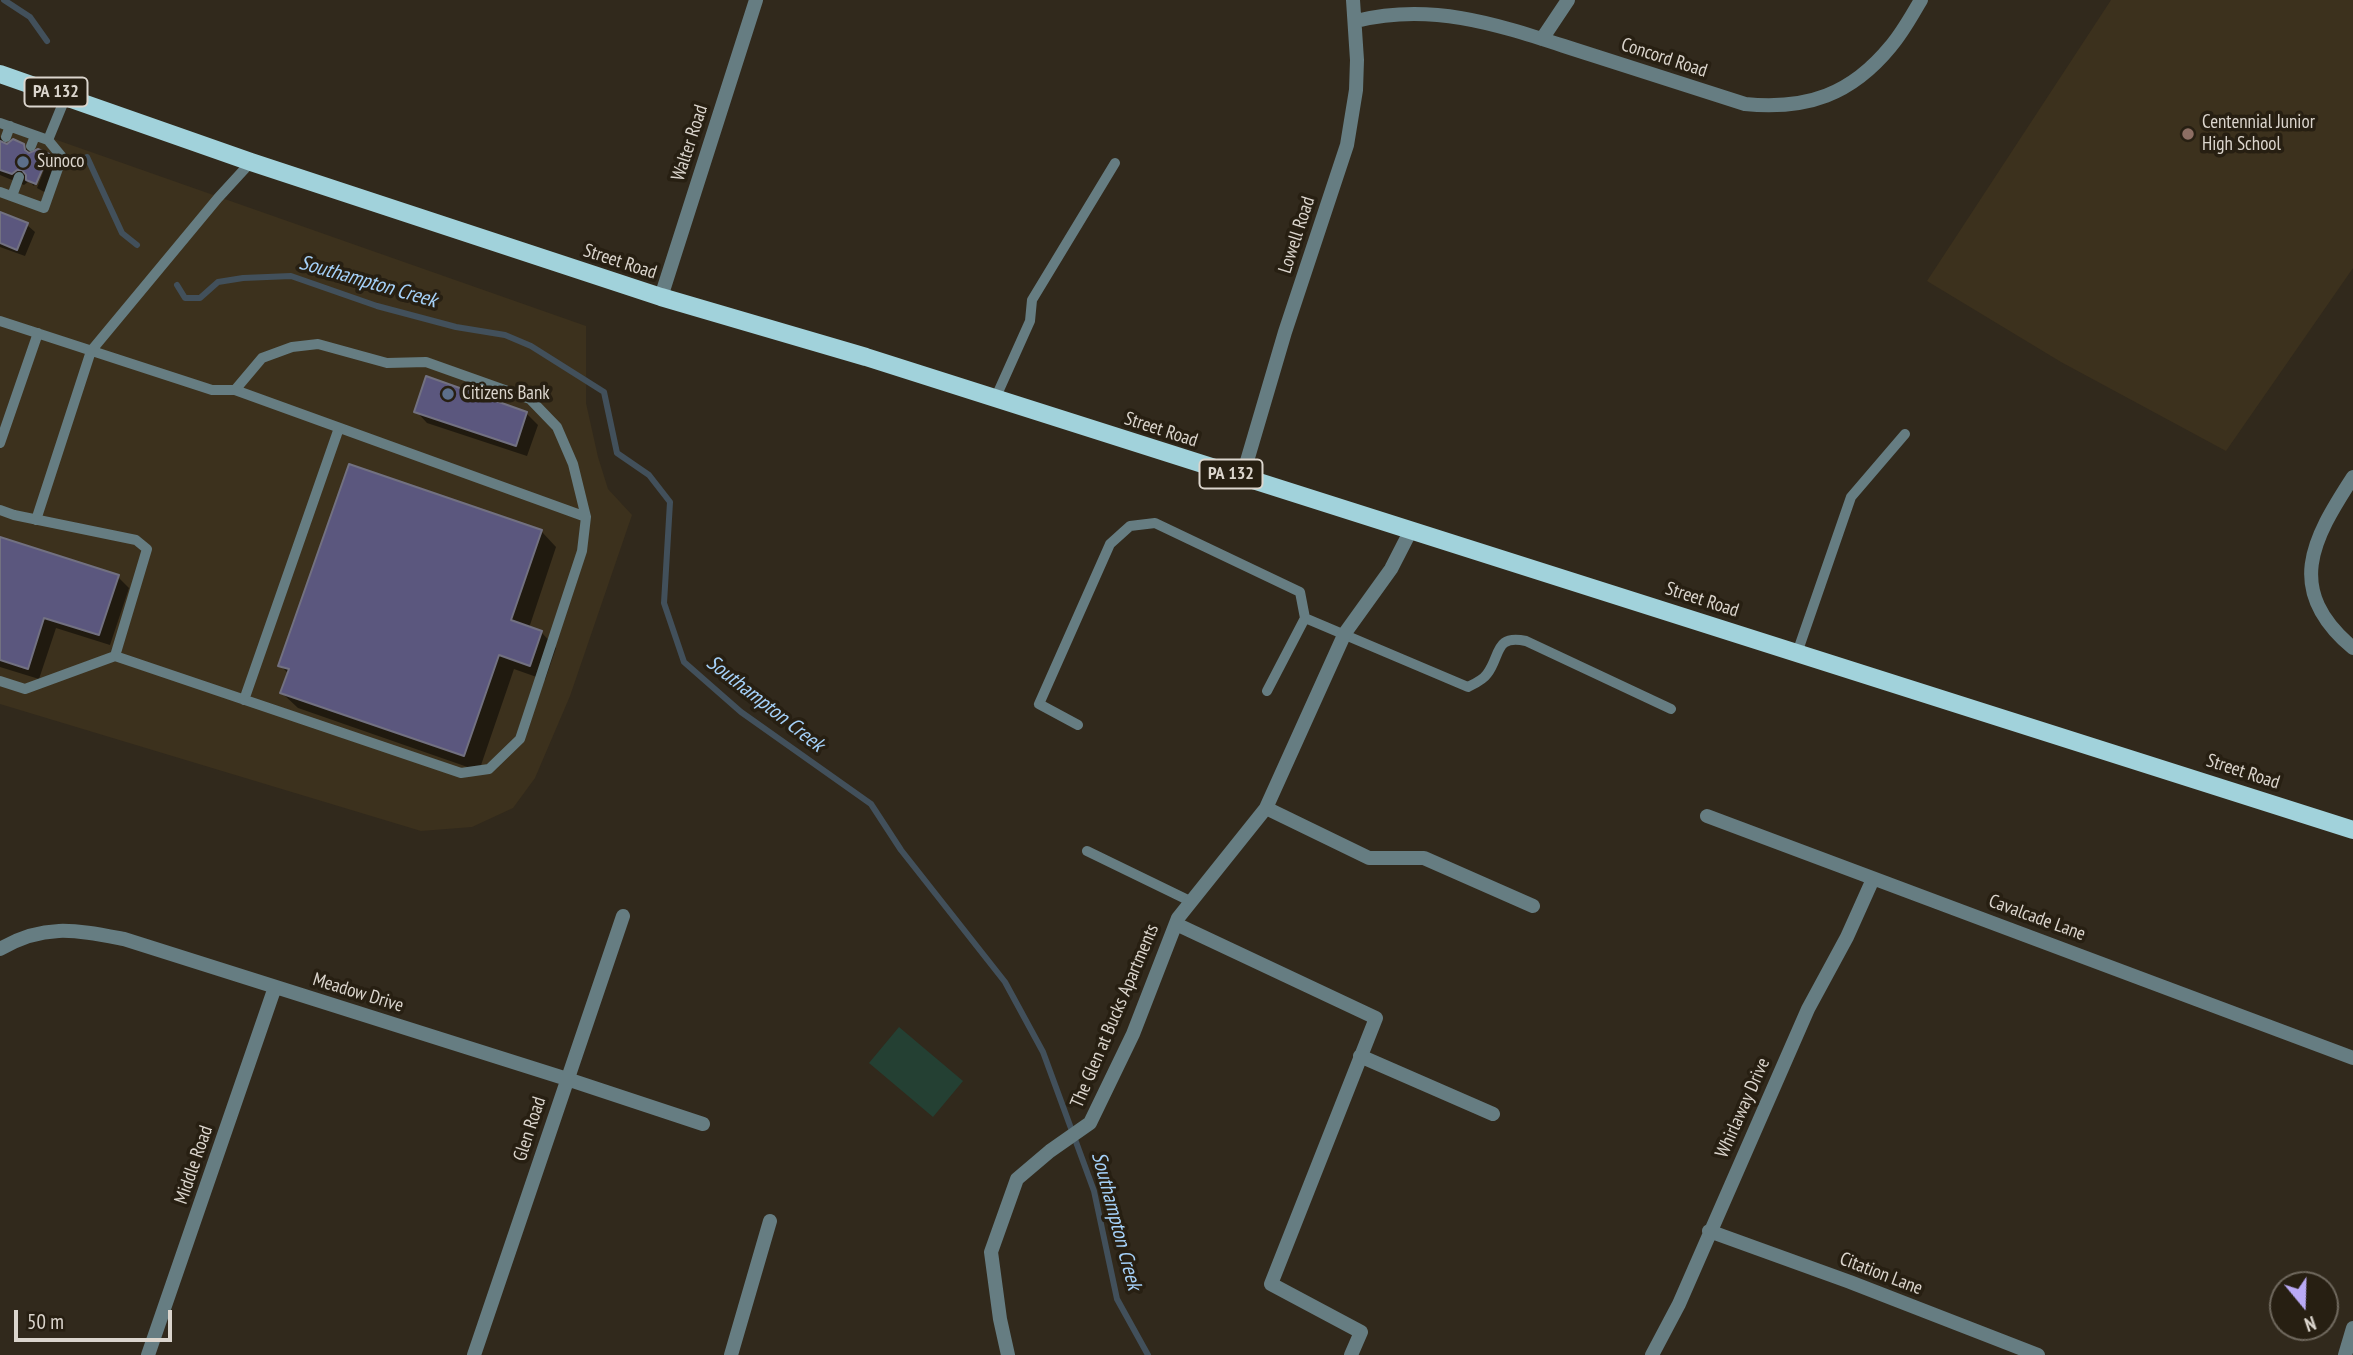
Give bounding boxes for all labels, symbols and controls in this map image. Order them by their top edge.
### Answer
street label: Concord Road [1618,33,1710,83]
road number: PA 132 [24,78,88,106]
street label: Walter Road [667,102,713,184]
place label: Centennial Junior High School [2202,112,2315,156]
marker: Centennial Junior High School [2180,126,2196,142]
place label: Sunoco [37,151,85,173]
marker: Sunoco [15,154,31,170]
street label: Lowell Road [1274,194,1320,276]
street label: Street Road [580,239,660,285]
water label: Southampton Creek [296,250,440,314]
place label: Citizens Bank [462,383,550,405]
marker: Citizens Bank [440,386,456,402]
street label: Street Road [1121,407,1201,453]
road number: PA 132 [1200,460,1262,488]
street label: Street Road [1662,577,1742,623]
water label: Southampton Creek [701,650,829,758]
street label: Street Road [2203,749,2283,795]
street label: Cavalcade Lane [1985,890,2089,946]
street label: The Glen at Bucks Apartments [1066,921,1164,1111]
street label: Meadow Drive [310,968,406,1018]
street label: Whirlaway Drive [1711,1054,1775,1162]
street label: Glen Road [509,1094,551,1164]
street label: Middle Road [170,1123,218,1207]
water label: Southampton Creek [1085,1149,1147,1293]
street label: Citation Lane [1836,1248,1926,1300]
north arrow [2269,1271,2339,1341]
scale bar [18,1296,175,1340]
text: 50 m [27,1308,64,1335]
text: N [2301,1311,2319,1337]

